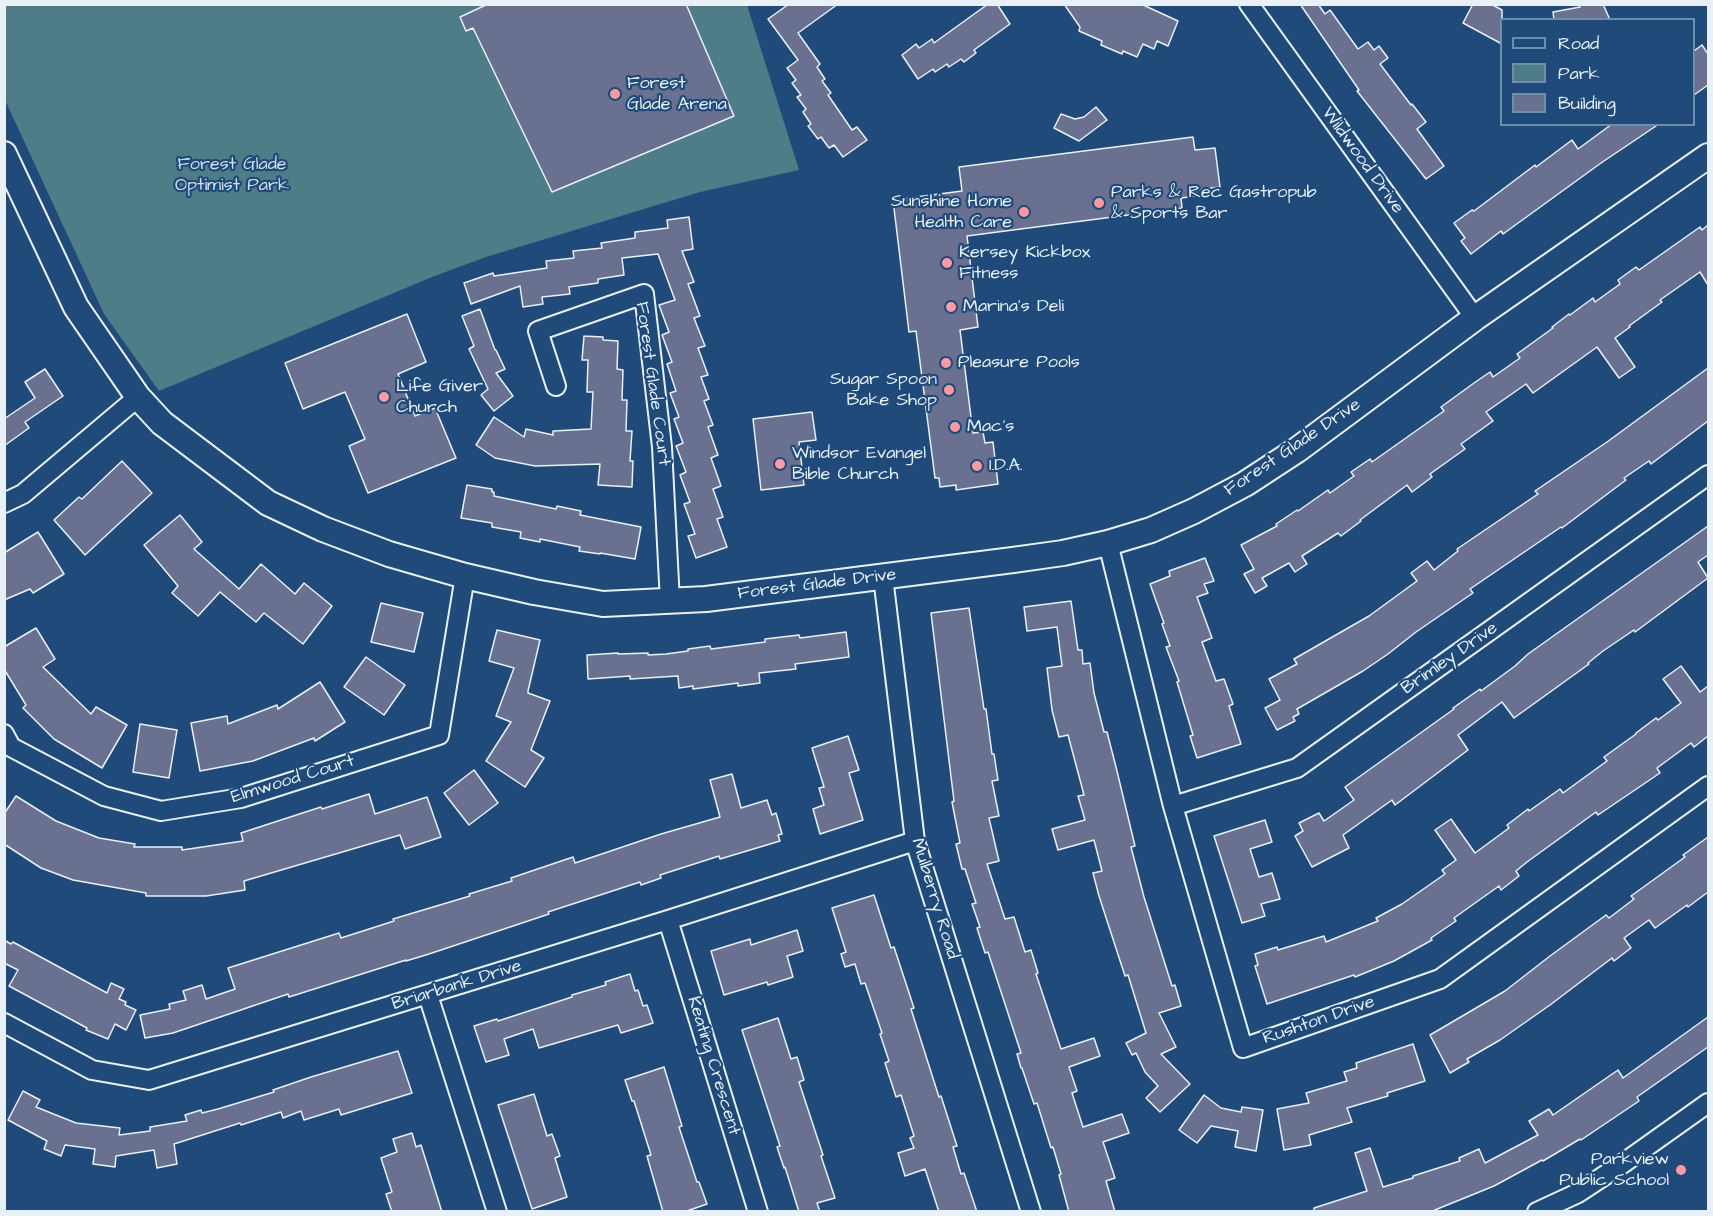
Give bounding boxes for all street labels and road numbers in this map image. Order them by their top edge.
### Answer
street label: Wildwood Drive [1316,104,1408,218]
street label: Forest Glade Court [630,300,674,468]
street label: Forest Glade Drive [1221,394,1365,502]
street label: Forest Glade Drive [736,565,898,605]
street label: Brimley Drive [1398,618,1502,700]
street label: Elmwood Court [229,751,357,809]
street label: Mulberry Road [905,836,963,962]
street label: Briarbank Drive [390,956,524,1016]
street label: Rushton Drive [1260,992,1378,1050]
street label: Keating Crescent [682,994,744,1138]

